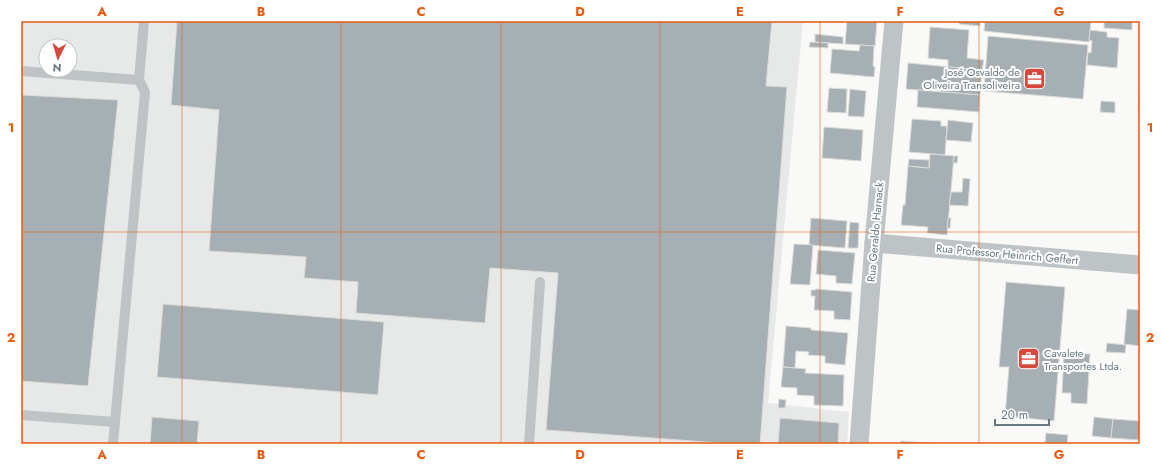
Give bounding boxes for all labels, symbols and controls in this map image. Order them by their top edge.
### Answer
text: A [96,2,107,21]
text: B [257,2,266,21]
text: C [416,2,426,21]
text: D [575,2,585,21]
text: E [736,2,744,21]
text: F [896,2,904,21]
text: G [1054,2,1065,21]
north arrow [38,38,78,78]
text: N [52,60,62,76]
place label: José Osvaldo de Oliveira Transoliveira [923,64,1020,93]
office icon: José Osvaldo de Oliveira Transoliveira [1022,65,1048,91]
text: 1 [8,118,14,137]
text: 1 [1147,118,1153,137]
street label: Rua Geraldo Harnack [863,181,887,282]
street label: Rua Professor Heinrich Geffert [935,240,1079,268]
text: 2 [7,328,15,347]
text: 2 [1146,328,1154,347]
place label: Cavalete Transportes Ltda. [1044,345,1122,374]
office icon: Cavalete Transportes Ltda. [1016,346,1042,372]
scale bar [995,401,1049,427]
text: 20 m [1001,406,1028,424]
text: A [96,445,107,464]
text: B [257,445,266,464]
text: C [416,445,426,464]
text: D [575,445,585,464]
text: E [736,445,744,464]
text: F [896,445,904,464]
text: G [1054,445,1065,464]

